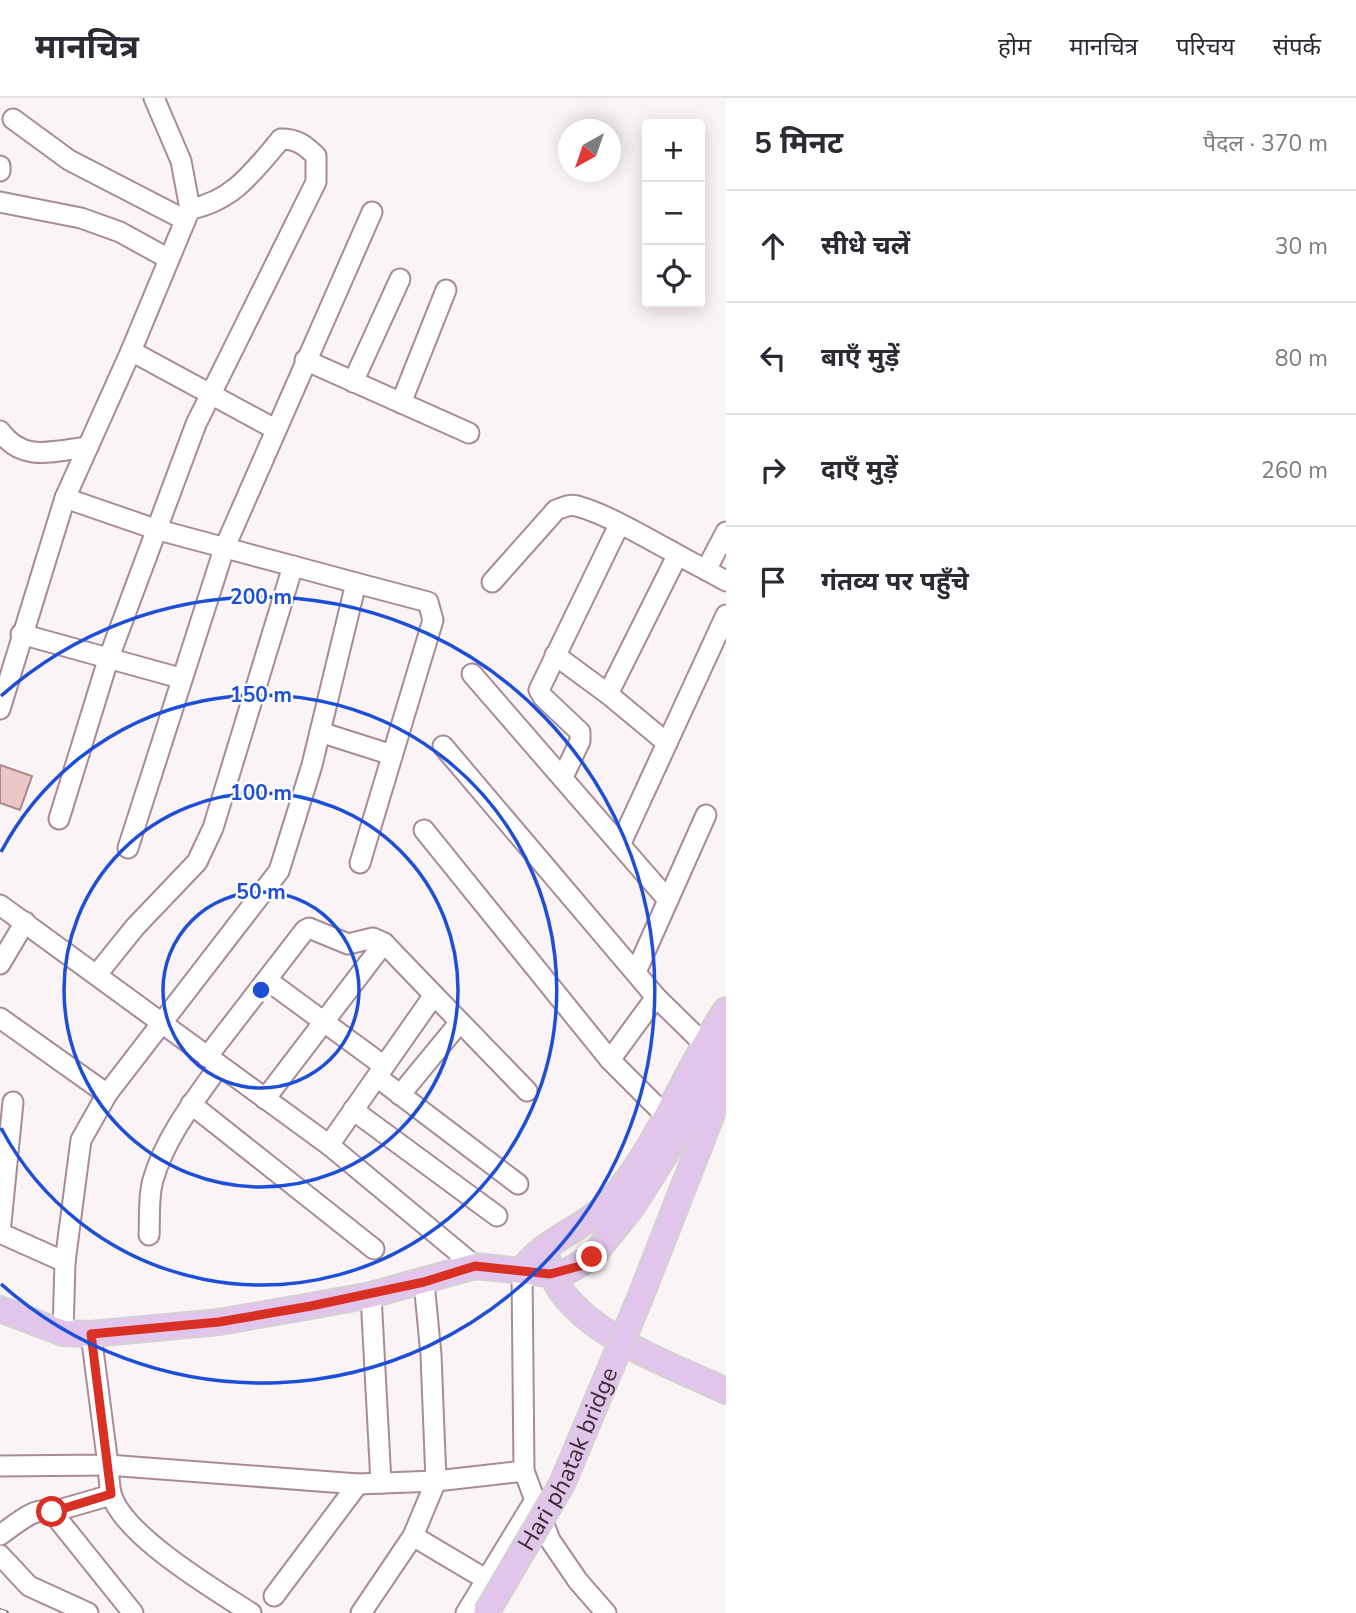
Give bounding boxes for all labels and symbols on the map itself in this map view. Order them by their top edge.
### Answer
north arrow [558,119,621,182]
text: 200 m [230,583,292,611]
text: 150 m [230,681,292,709]
text: 100 m [230,779,292,807]
text: 50 m [236,878,286,906]
centre of rings [249,978,273,1002]
route end [576,1241,607,1272]
street label: Hari phatak bridge [510,1362,625,1557]
route start [36,1496,67,1527]

